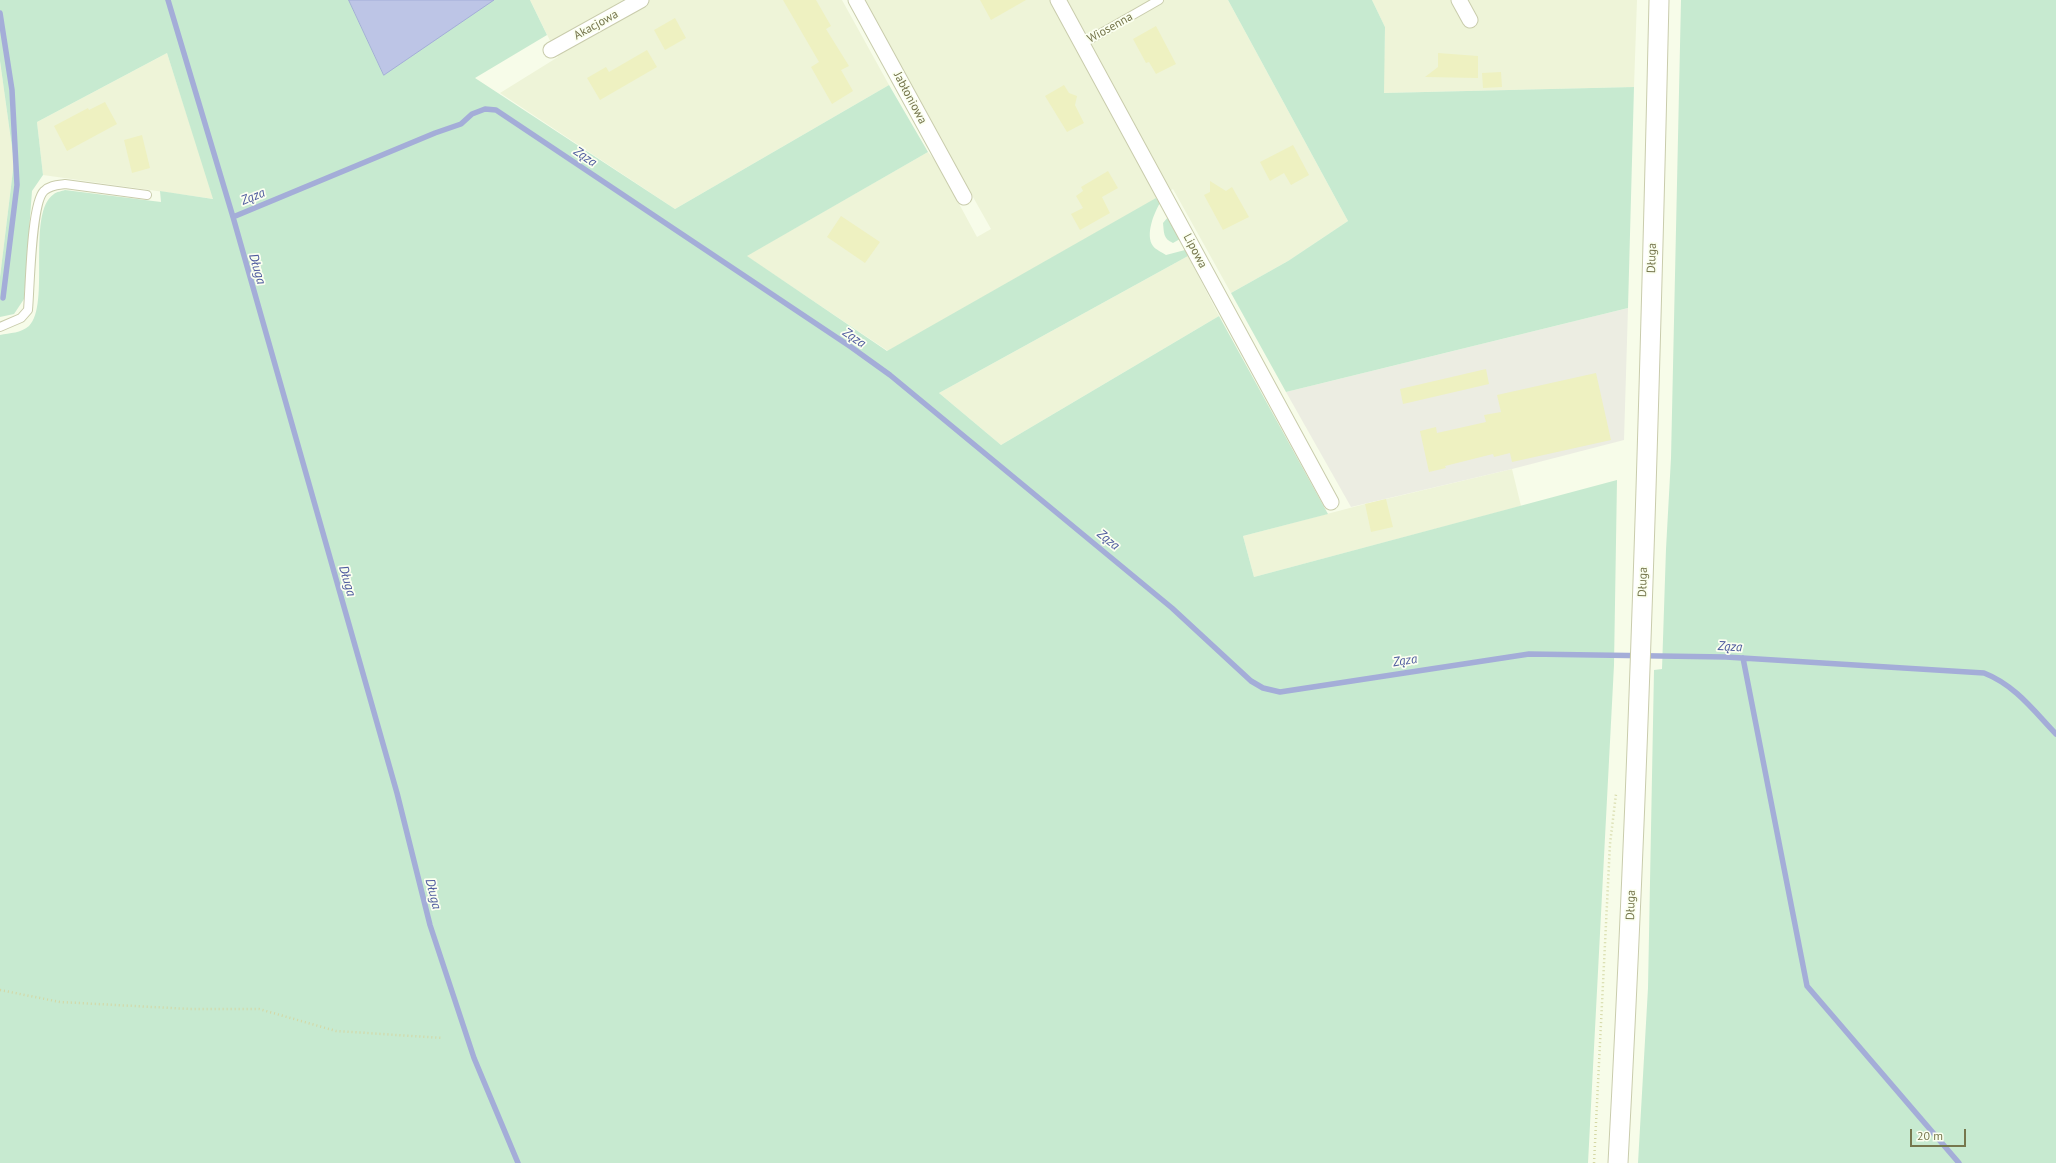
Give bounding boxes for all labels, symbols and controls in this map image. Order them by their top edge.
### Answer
street label: Akacjowa [571,7,621,43]
street label: Wiosenna [1085,10,1135,46]
street label: Jabłoniowa [890,70,930,126]
water label: Ząza [570,144,600,170]
water label: Ząza [239,185,267,209]
street label: Lipowa [1180,231,1210,271]
street label: Długa [1644,243,1660,273]
water label: Długa [245,252,269,286]
water label: Ząza [839,325,869,351]
water label: Ząza [1094,526,1122,554]
water label: Długa [335,564,359,598]
street label: Długa [1635,567,1651,597]
water label: Ząza [1717,639,1743,655]
water label: Ząza [1392,651,1418,671]
water label: Długa [422,877,444,911]
street label: Długa [1623,890,1639,920]
scale bar [1912,1121,1968,1147]
text: 20 m [1917,1128,1943,1143]

